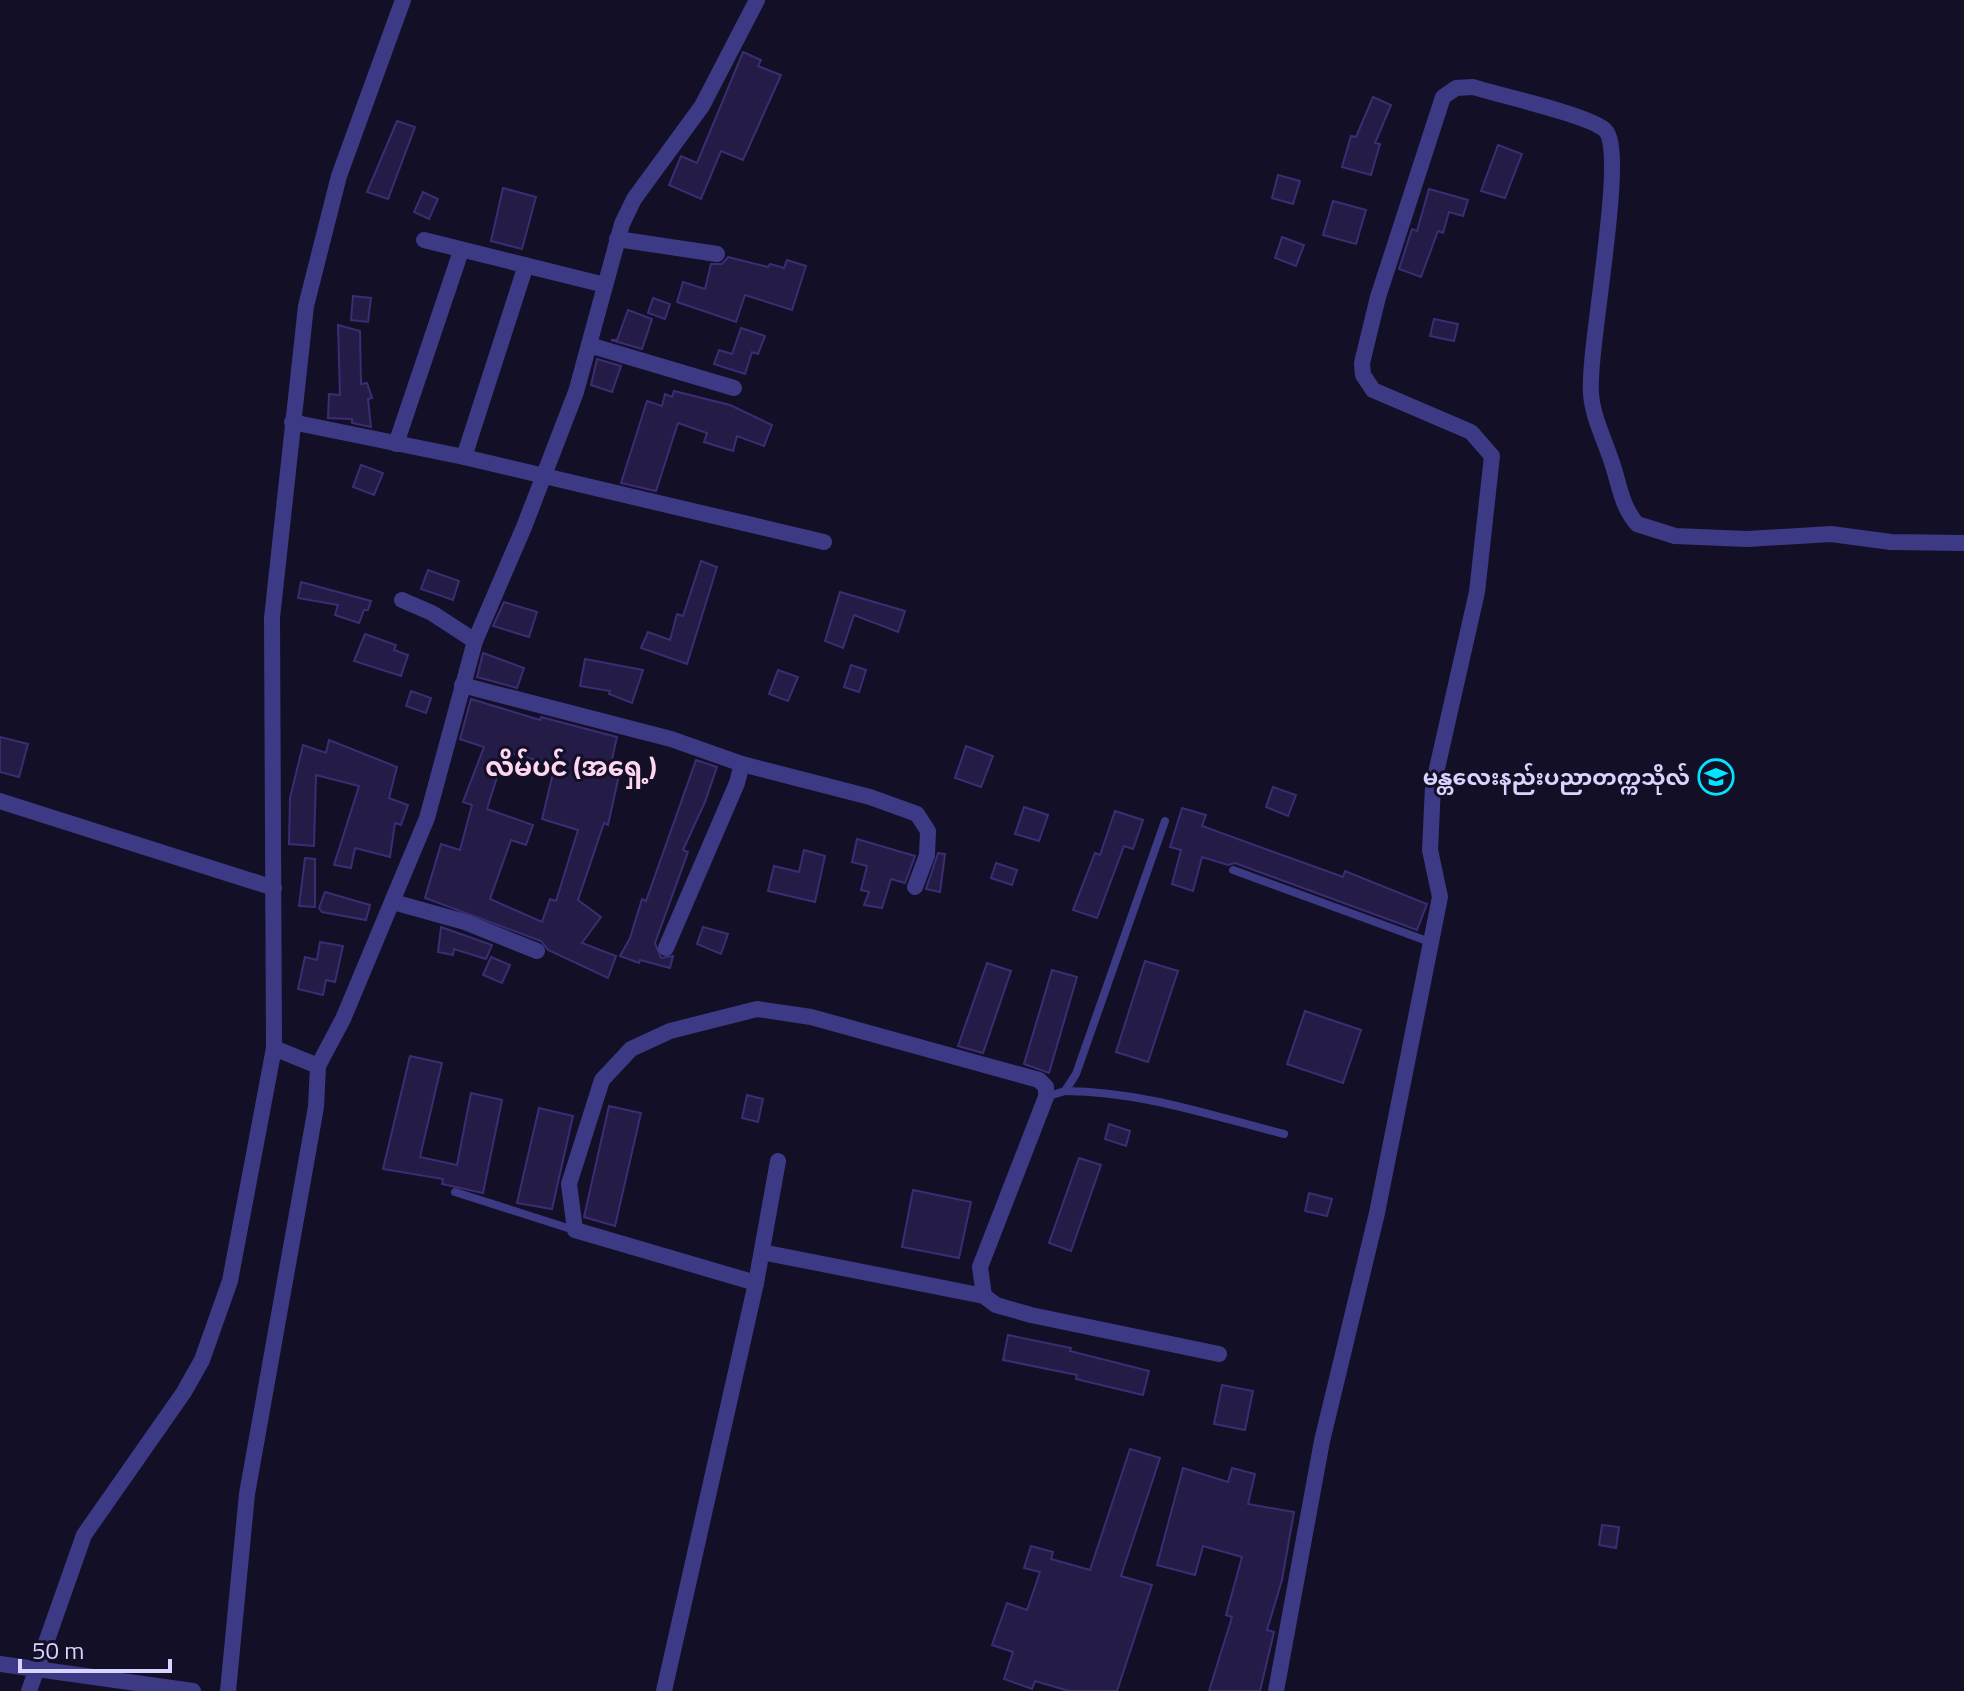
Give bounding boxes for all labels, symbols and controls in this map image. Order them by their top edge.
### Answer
district label: လိမ်ပင် (အရှေ့) [485,747,657,789]
school or university icon: မန္တလေးနည်းပညာတက္ကသိုလ် [1697,758,1735,796]
place label: မန္တလေးနည်းပညာတက္ကသိုလ် [1423,760,1690,795]
scale bar [20,1623,170,1673]
text: 50 m [32,1632,84,1668]

